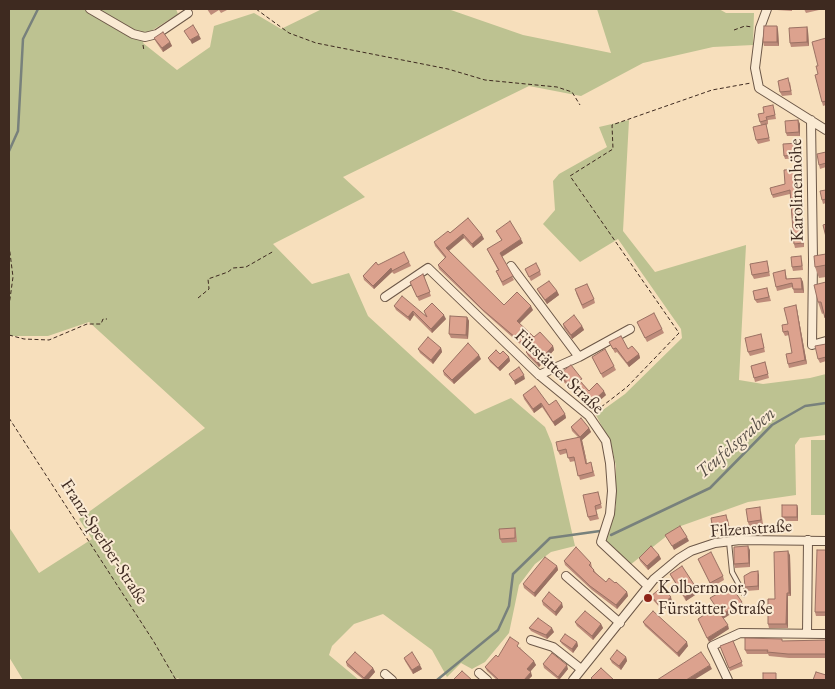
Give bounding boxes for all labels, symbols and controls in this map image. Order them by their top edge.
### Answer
street label: Karolinenhöhe [785,138,809,242]
street label: Fürstätter Straße [510,325,608,419]
water label: Teufelsgraben [692,402,780,484]
street label: Franz-Sperber-Straße [55,475,153,609]
street label: Filzenstraße [709,515,793,543]
place label: Kolbermoor, Fürstätter Straße [658,577,773,620]
marker: Kolbermoor, Fürstätter Straße [642,592,654,604]

